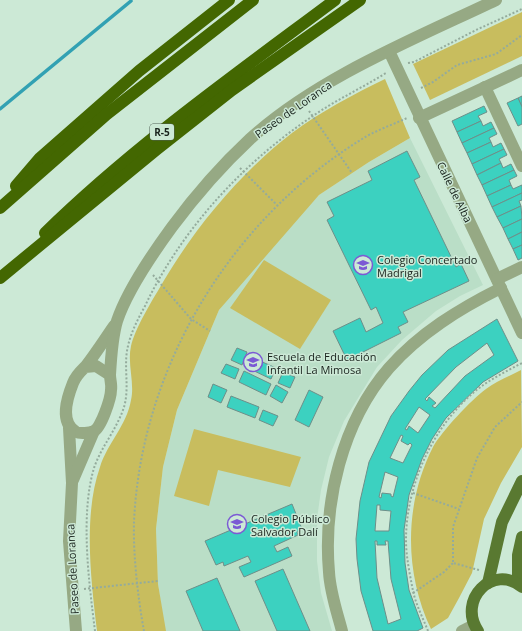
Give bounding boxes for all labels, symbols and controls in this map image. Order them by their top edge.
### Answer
street label: Paseo de Loranca [252,77,334,141]
road number: R-5 [150,124,174,140]
street label: Calle de Alba [434,159,476,225]
place label: Colegio Concertado Madrigal [377,252,478,280]
school or university icon: Colegio Concertado Madrigal [352,254,374,276]
place label: Escuela de Educación Infantil La Mimosa [267,349,376,377]
school or university icon: Escuela de Educación Infantil La Mimosa [242,351,264,373]
place label: Colegio Público Salvador Dalí [251,511,330,539]
school or university icon: Colegio Público Salvador Dalí [226,513,248,535]
street label: Paseo de Loranca [62,523,82,615]

